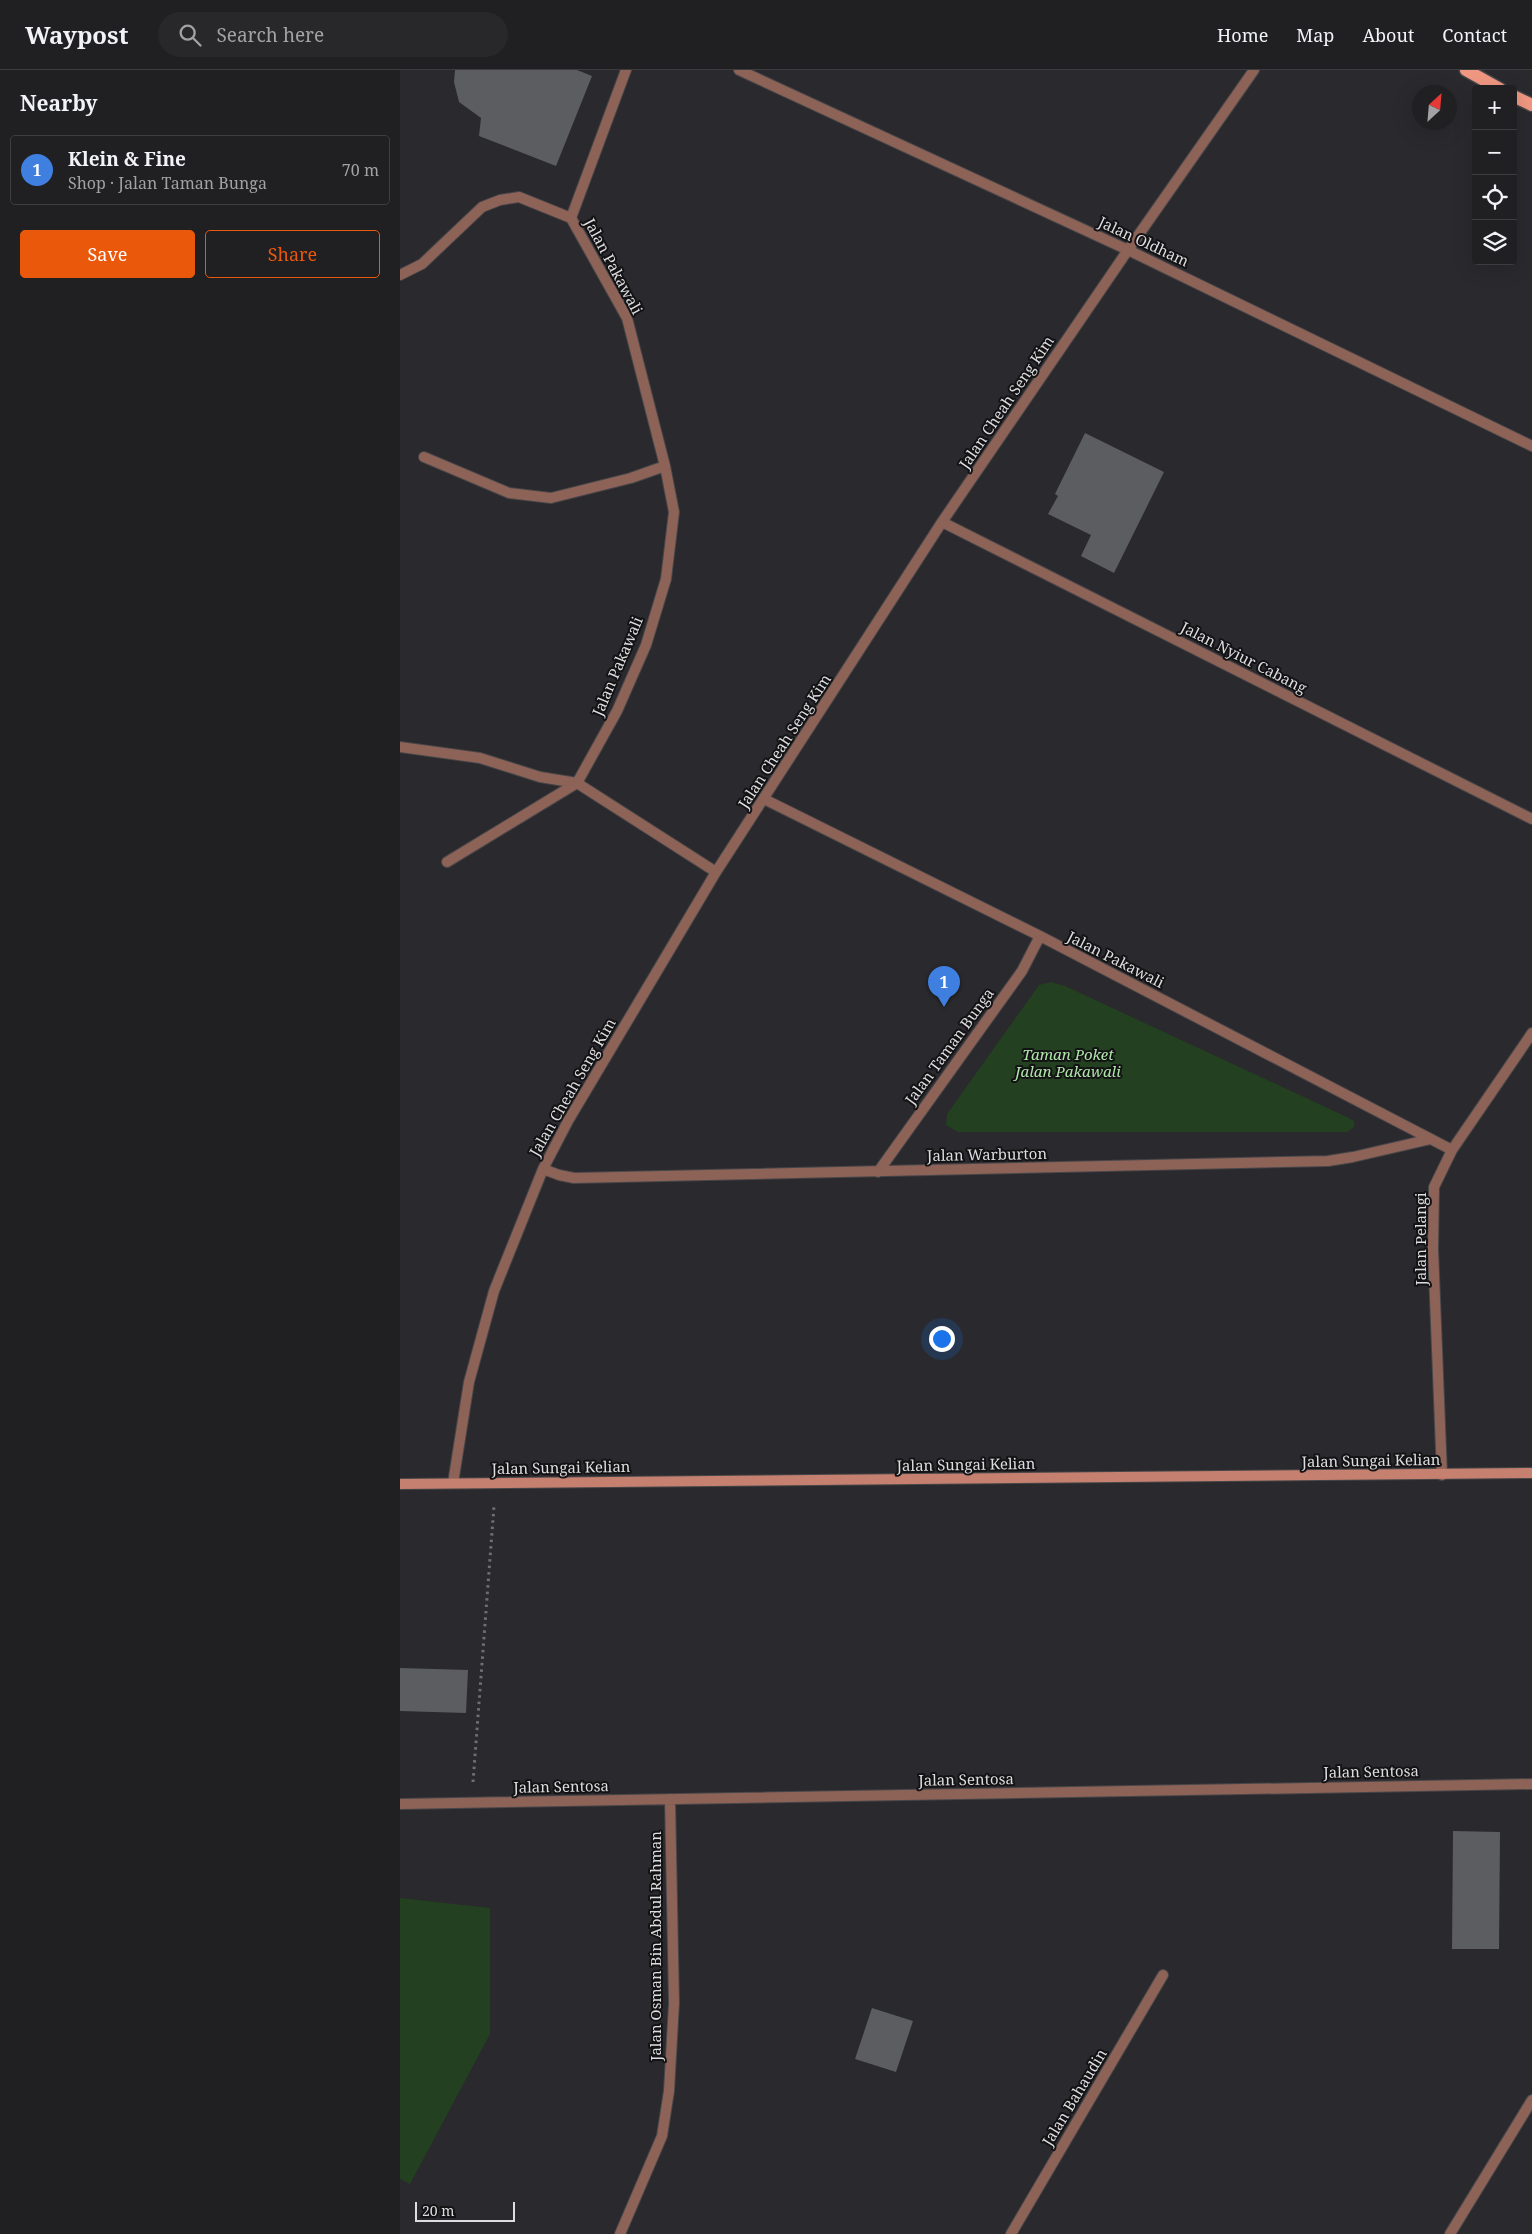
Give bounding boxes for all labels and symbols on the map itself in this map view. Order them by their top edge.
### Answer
north arrow [1412,85,1457,130]
street label: Jalan Oldham [1095,211,1192,271]
street label: Jalan Pakawali [580,214,648,318]
street label: Jalan Cheah Seng Kim [953,332,1058,473]
street label: Jalan Pakawali [587,613,647,720]
street label: Jalan Nyiur Cabang [1177,616,1310,697]
street label: Jalan Cheah Seng Kim [732,670,835,813]
street label: Jalan Pakawali [1063,926,1168,992]
pin: 1 [928,966,960,1007]
street label: Jalan Taman Bunga [899,984,998,1109]
street label: Jalan Cheah Seng Kim [524,1014,620,1161]
park label: Taman Poket Jalan Pakawali [1012,1044,1121,1081]
street label: Jalan Warburton [926,1143,1048,1165]
street label: Jalan Pelangi [1410,1192,1430,1287]
your location [929,1326,955,1352]
street label: Jalan Sungai Kelian [1300,1449,1441,1471]
street label: Jalan Sungai Kelian [895,1453,1036,1475]
street label: Jalan Sungai Kelian [490,1456,631,1478]
street label: Jalan Sentosa [1322,1760,1419,1782]
street label: Jalan Sentosa [917,1768,1014,1790]
street label: Jalan Sentosa [512,1775,609,1797]
street label: Jalan Osman Bin Abdul Rahman [645,1831,665,2062]
street label: Jalan Bahaudin [1037,2044,1111,2150]
scale bar [415,2199,515,2222]

